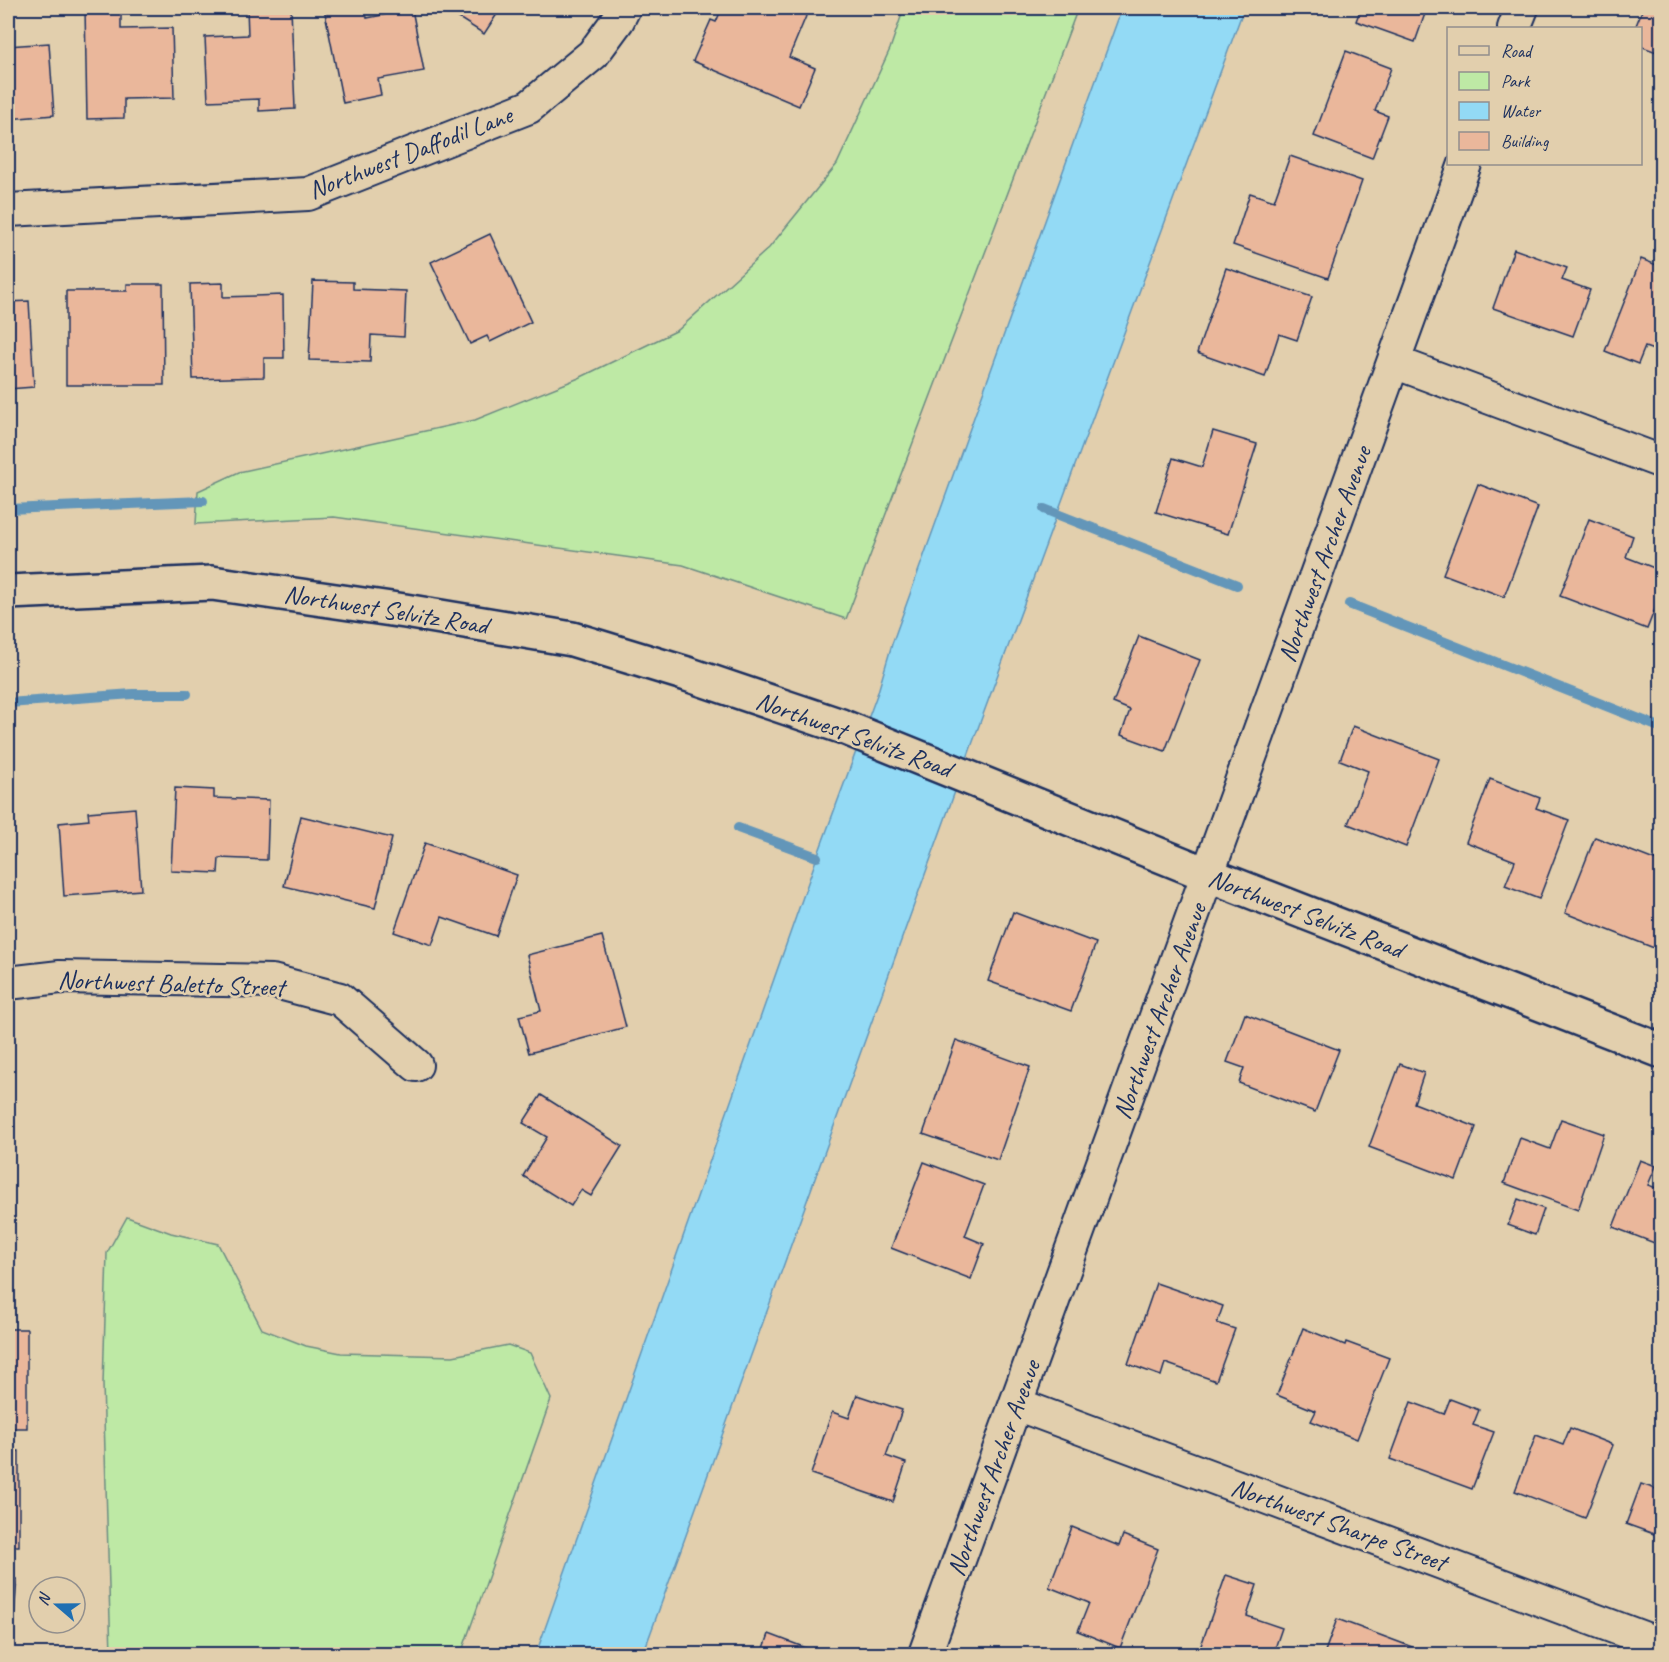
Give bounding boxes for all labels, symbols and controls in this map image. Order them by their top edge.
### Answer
legend [1447,27,1642,165]
text: Road [1501,40,1534,62]
text: Park [1501,70,1531,92]
street label: Northwest Daffodil Lane [304,98,519,207]
text: Water [1501,100,1542,122]
text: Building [1501,130,1550,152]
street label: Northwest Archer Avenue [1270,439,1380,667]
street label: Northwest Selvitz Road [282,577,494,642]
street label: Northwest Selvitz Road [751,684,960,786]
street label: Northwest Selvitz Road [1204,861,1411,967]
street label: Northwest Archer Avenue [1105,896,1215,1124]
street label: Northwest Baletto Street [57,963,288,1004]
street label: Northwest Archer Avenue [939,1353,1049,1581]
street label: Northwest Sharpe Street [1227,1470,1454,1580]
north arrow [27,1575,87,1635]
text: N [33,1589,56,1608]

